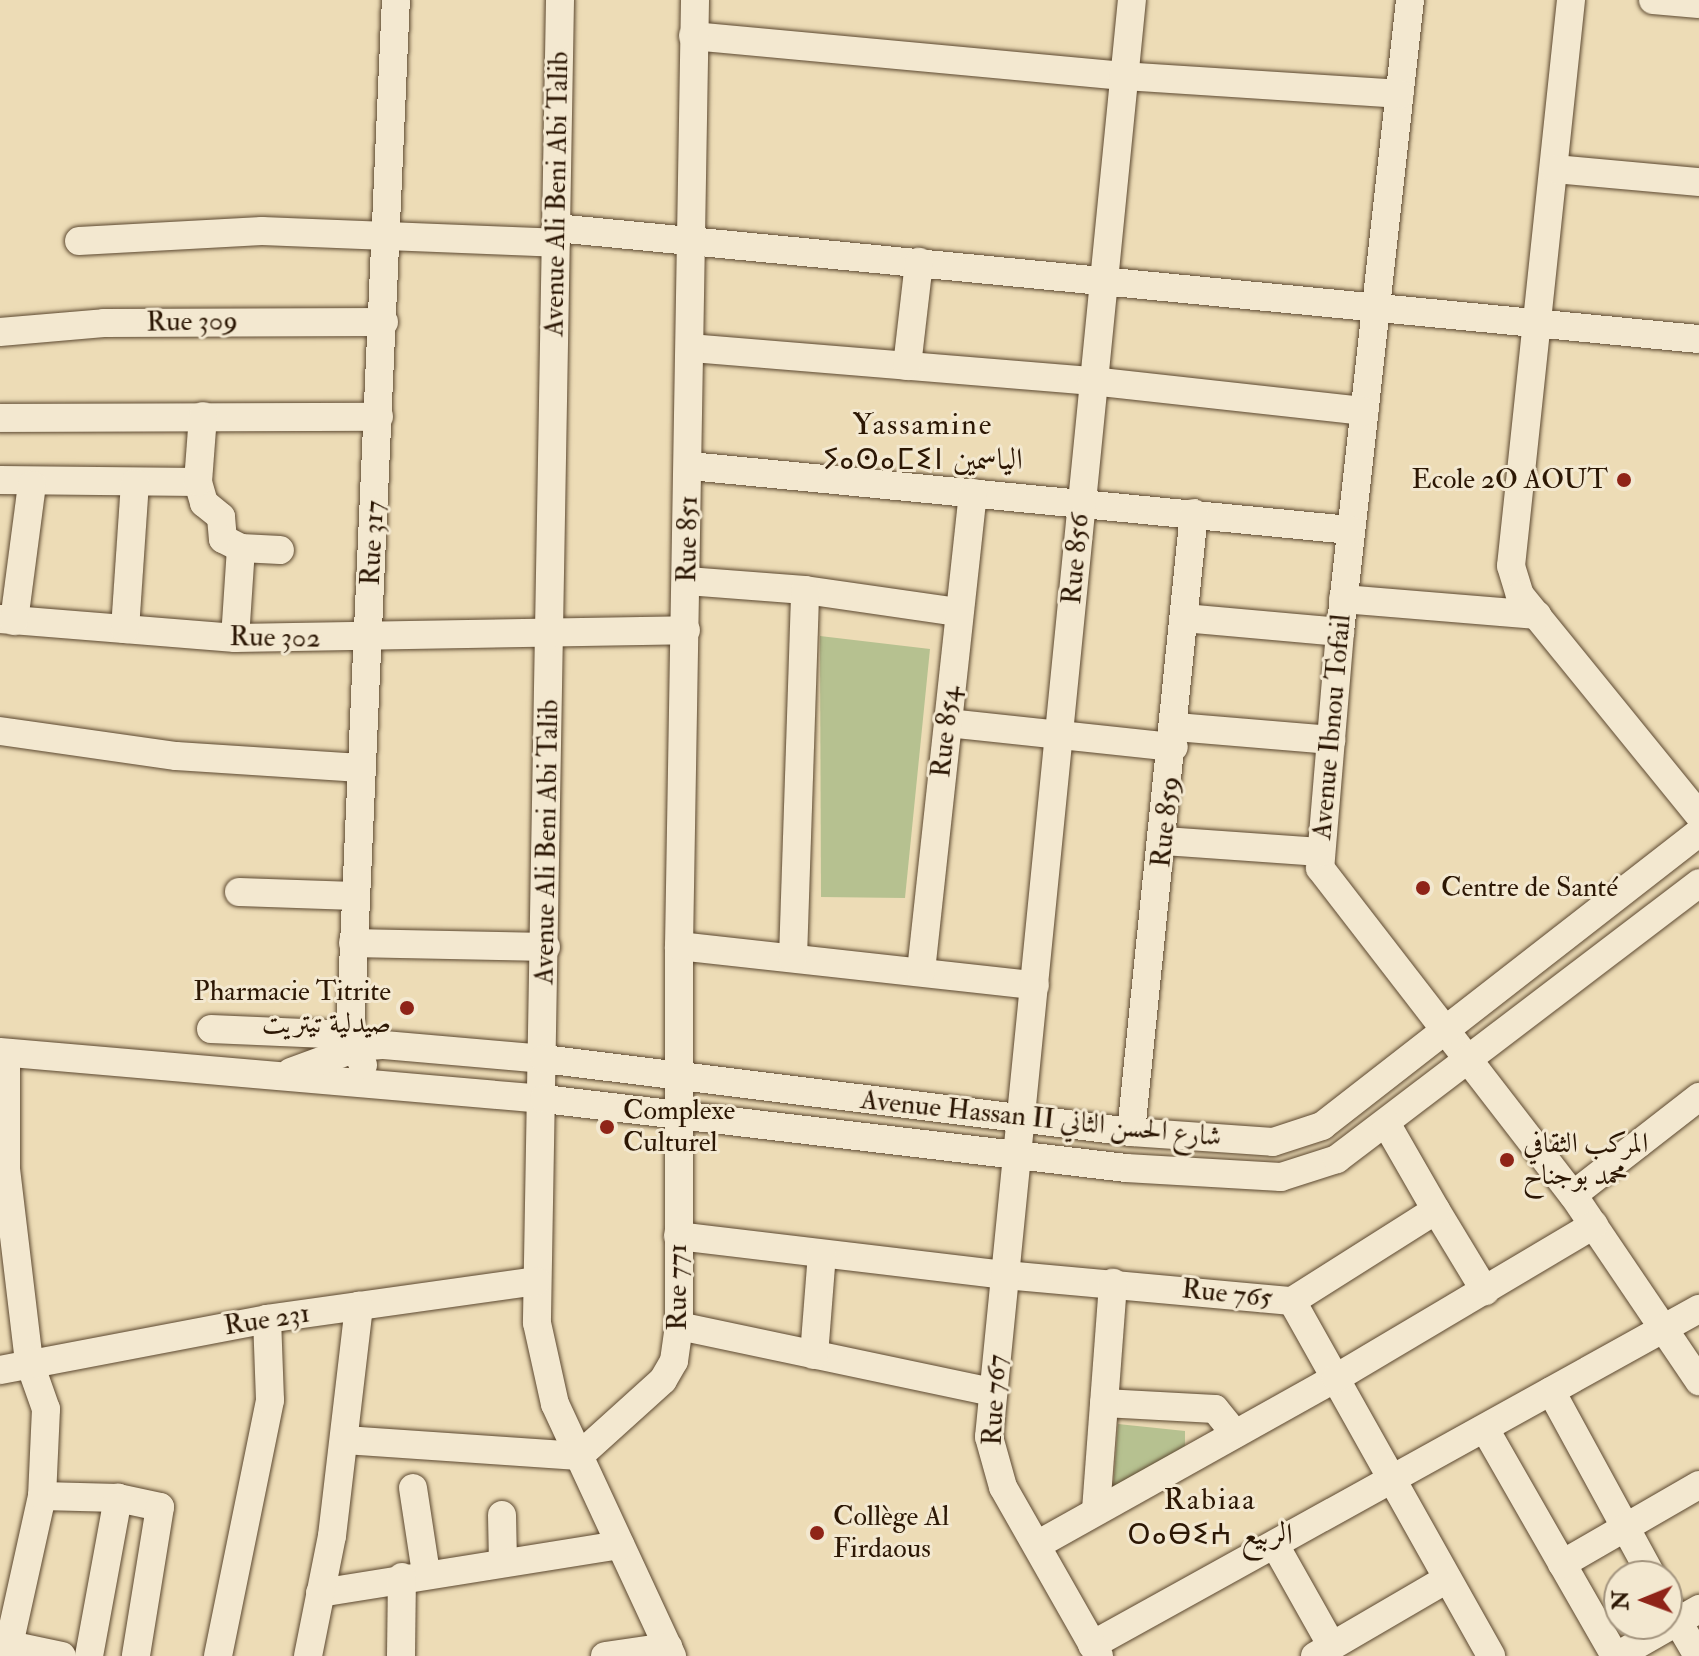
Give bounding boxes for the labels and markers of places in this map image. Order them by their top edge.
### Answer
place label: Ecole 2O AOUT [1412,463,1608,497]
marker: Ecole 2O AOUT [1615,471,1633,489]
place label: Centre de Santé [1441,871,1618,905]
marker: Centre de Santé [1412,877,1434,899]
place label: Pharmacie Titrite صيدلية تيتريت [193,975,391,1041]
marker: Pharmacie Titrite صيدلية تيتريت [398,999,416,1017]
place label: Complexe Culturel [623,1094,735,1160]
marker: Complexe Culturel [598,1118,616,1136]
place label: المركب الثقافي محمد بوجناح [1523,1127,1648,1193]
marker: المركب الثقافي محمد بوجناح [1498,1151,1516,1169]
place label: Collège Al Firdaous [833,1500,949,1566]
marker: Collège Al Firdaous [808,1524,826,1542]

